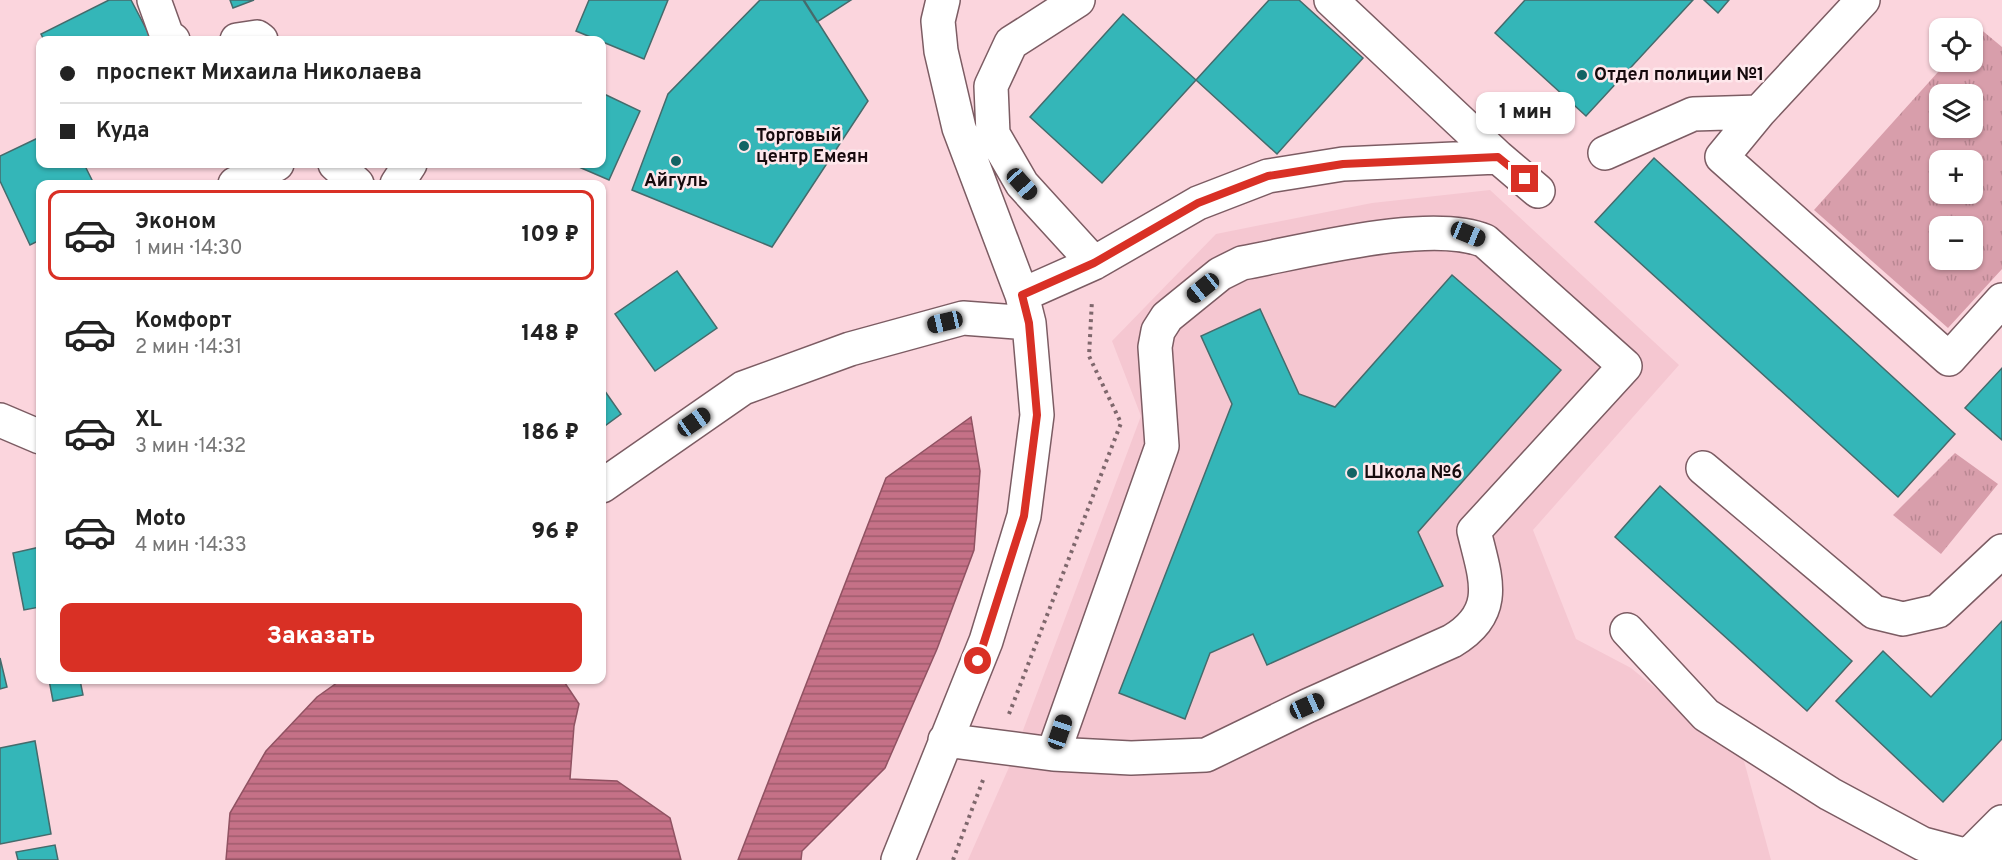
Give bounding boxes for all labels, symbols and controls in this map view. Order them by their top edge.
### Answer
map controls [1929,18,1983,270]
button: locate [1929,18,1983,72]
text: проспект Михаила Николаева [96,60,422,87]
place label: Отдел полиции №1 [1594,64,1764,87]
marker: Отдел полиции №1 [1575,68,1589,82]
button: layers [1929,84,1983,138]
callout: 1 мин [1476,92,1574,134]
text: 1 мин [1499,100,1552,126]
text: Куда [96,118,150,145]
place label: Торговый центр Емеян [756,125,868,169]
marker: Торговый центр Емеян [737,139,751,153]
button: + [1929,150,1983,204]
marker: Айгуль [669,154,683,168]
car [1003,165,1041,203]
route end [1511,165,1538,192]
place label: Айгуль [644,170,708,193]
icon: car [63,208,117,262]
text: Эконом [135,209,216,236]
button: − [1929,216,1983,270]
car [1448,219,1488,249]
text: 109 ₽ [522,222,579,249]
text: 1 мин · 14:30 [135,236,243,262]
car [1183,270,1223,306]
icon: car [63,307,117,361]
text: Комфорт [135,308,232,335]
car [925,309,965,335]
text: 148 ₽ [521,321,579,348]
text: 2 мин · 14:31 [135,335,242,361]
car [674,404,714,440]
icon: car [63,406,117,460]
text: XL [135,407,162,434]
text: 186 ₽ [522,420,579,447]
text: 3 мин · 14:32 [135,434,246,460]
place label: Школа №6 [1364,462,1462,485]
marker: Школа №6 [1345,466,1359,480]
icon: car [63,505,117,559]
text: Moto [135,506,186,533]
text: 96 ₽ [532,519,579,546]
text: 4 мин · 14:33 [135,533,247,559]
button: Заказать [60,603,582,672]
route start [964,647,991,674]
car [1287,690,1327,722]
car [1046,712,1074,752]

